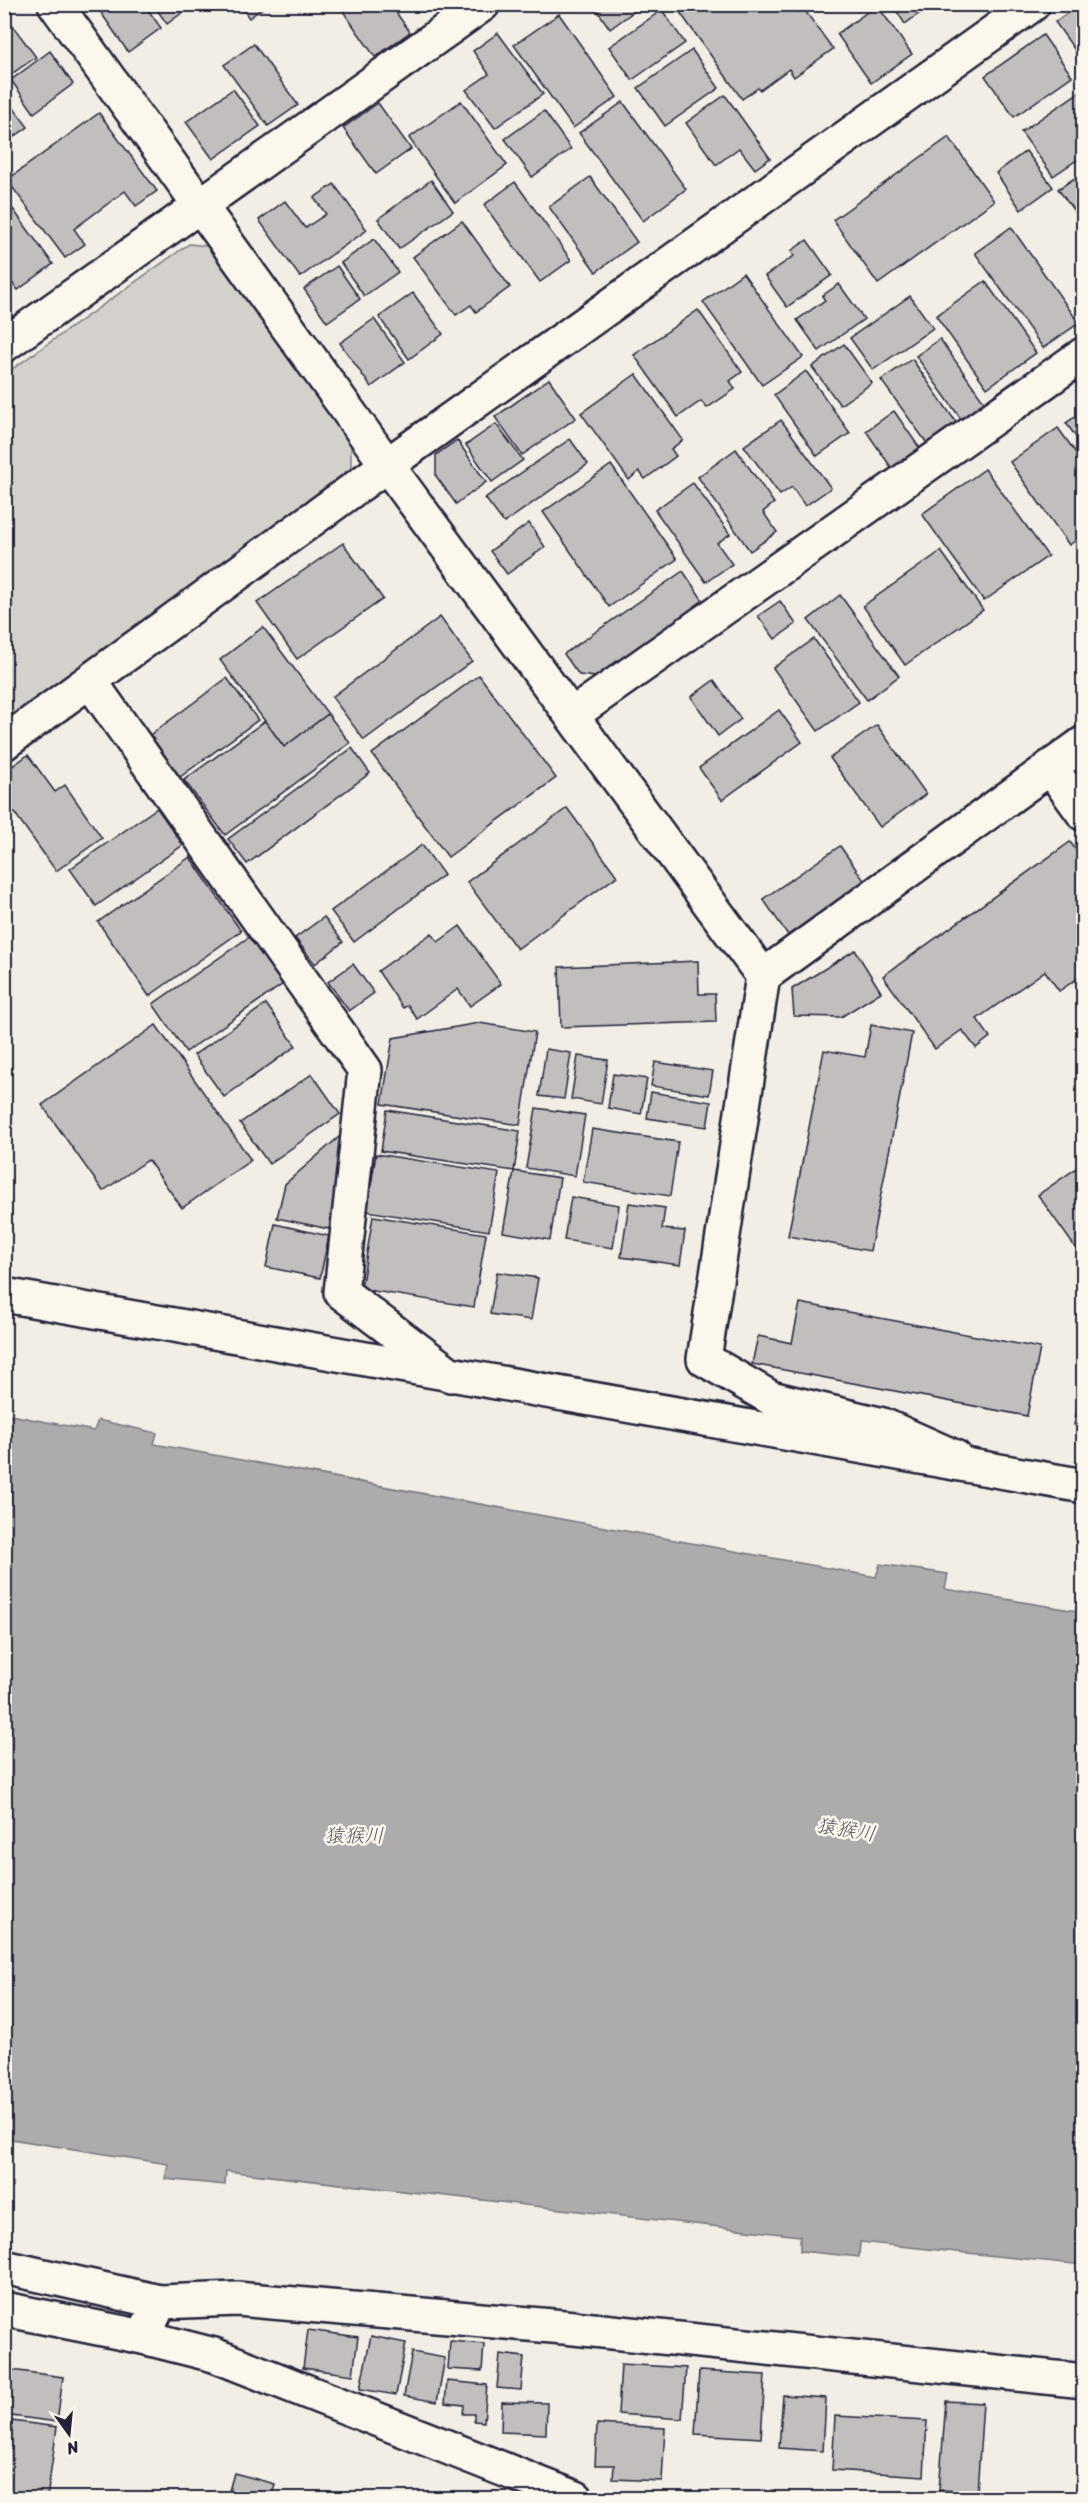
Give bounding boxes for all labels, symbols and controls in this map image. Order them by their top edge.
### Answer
water label: 猿猴川 [814,1808,878,1851]
water label: 猿猴川 [324,1818,384,1853]
north arrow [39,2404,99,2464]
text: N [63,2432,83,2464]

